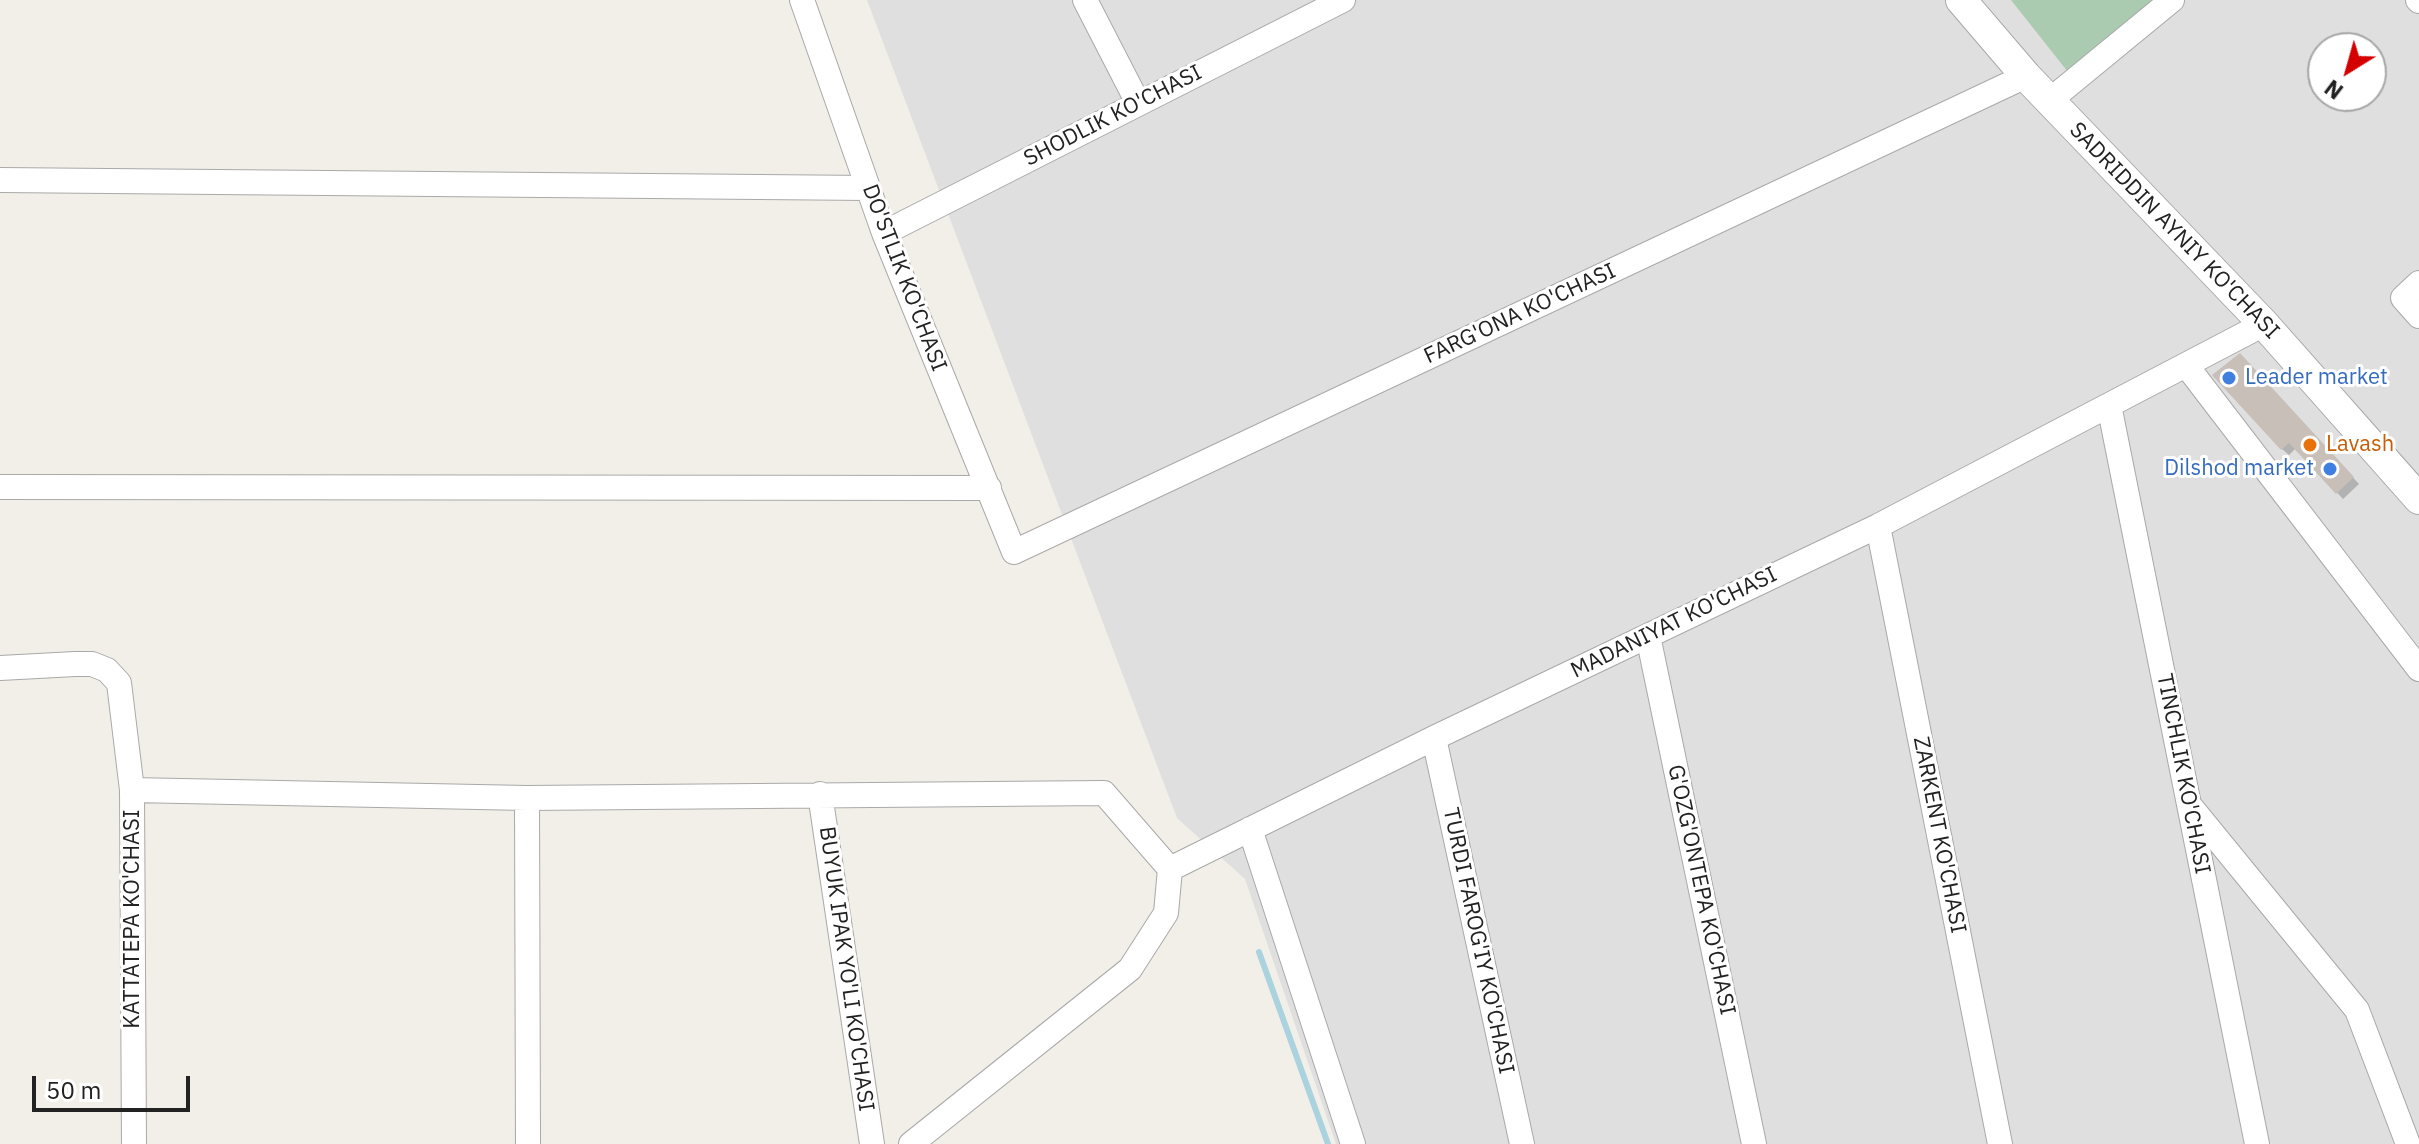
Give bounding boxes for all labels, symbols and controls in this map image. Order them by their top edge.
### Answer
north arrow [2307,32,2387,112]
street label: SHODLIK KO'CHASI [1020,60,1206,172]
text: N [2318,74,2349,106]
street label: SADRIDDIN AYNIY KO'CHASI [2063,117,2285,345]
street label: DO'STLIK KO'CHASI [856,181,952,375]
street label: FARG'ONA KO'CHASI [1420,258,1620,370]
place label: Leader market [2245,365,2388,391]
marker: Leader market [2220,369,2238,387]
place label: Lavash [2326,432,2394,458]
marker: Lavash [2301,436,2319,454]
place label: Dilshod market [2164,456,2314,482]
marker: Dilshod market [2321,460,2339,478]
street label: MADANIYAT KO'CHASI [1567,562,1781,684]
street label: TINCHLIK KO'CHASI [2151,671,2215,877]
street label: ZARKENT KO'CHASI [1907,734,1971,936]
street label: G'OZG'ONTEPA KO'CHASI [1662,763,1740,1017]
street label: TURDI FAROG'IY KO'CHASI [1437,806,1519,1076]
street label: KATTATEPA KO'CHASI [120,809,146,1029]
street label: BUYUK IPAK YO'LI KO'CHASI [813,825,879,1113]
scale bar [36,1060,194,1110]
text: 50 m [46,1074,101,1106]

